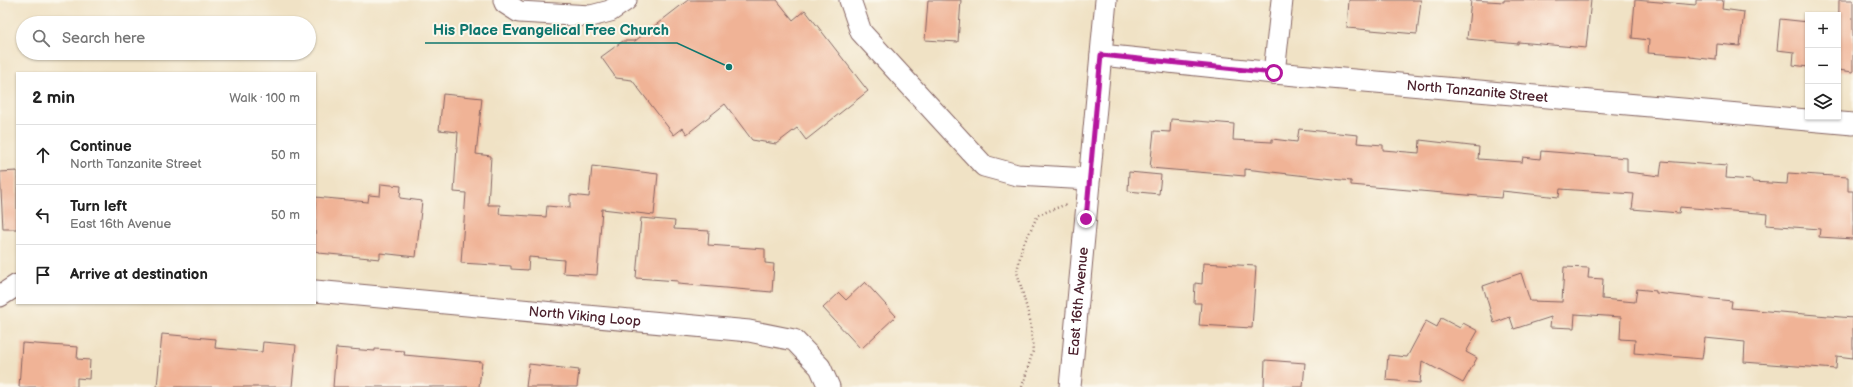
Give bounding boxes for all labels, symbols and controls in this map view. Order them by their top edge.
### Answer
map controls [1805,12,1841,120]
button: + [1805,12,1841,48]
search box [16,16,316,60]
callout: His Place Evangelical Free Church [425,16,677,43]
text: His Place Evangelical Free Church [433,21,669,40]
icon: search [30,27,52,49]
text: Search here [62,29,145,48]
button: − [1805,48,1841,84]
route start [1265,64,1283,82]
street label: North Tanzanite Street [1406,77,1549,106]
button: layers [1805,84,1841,120]
text: 2 min [32,88,75,108]
text: Walk · 100 m [229,90,300,106]
text: Continue [70,137,132,156]
icon: ahead [32,144,54,166]
text: 50 m [271,147,300,163]
text: North Tanzanite Street [70,156,201,172]
text: Turn left [70,197,127,216]
icon: left [32,204,54,226]
text: 50 m [271,207,300,223]
route end [1077,210,1095,228]
text: East 16th Avenue [70,216,171,232]
street label: East 16th Avenue [1065,246,1092,357]
icon: arrive [32,264,54,286]
text: Arrive at destination [70,265,208,284]
street label: North Viking Loop [528,303,642,330]

